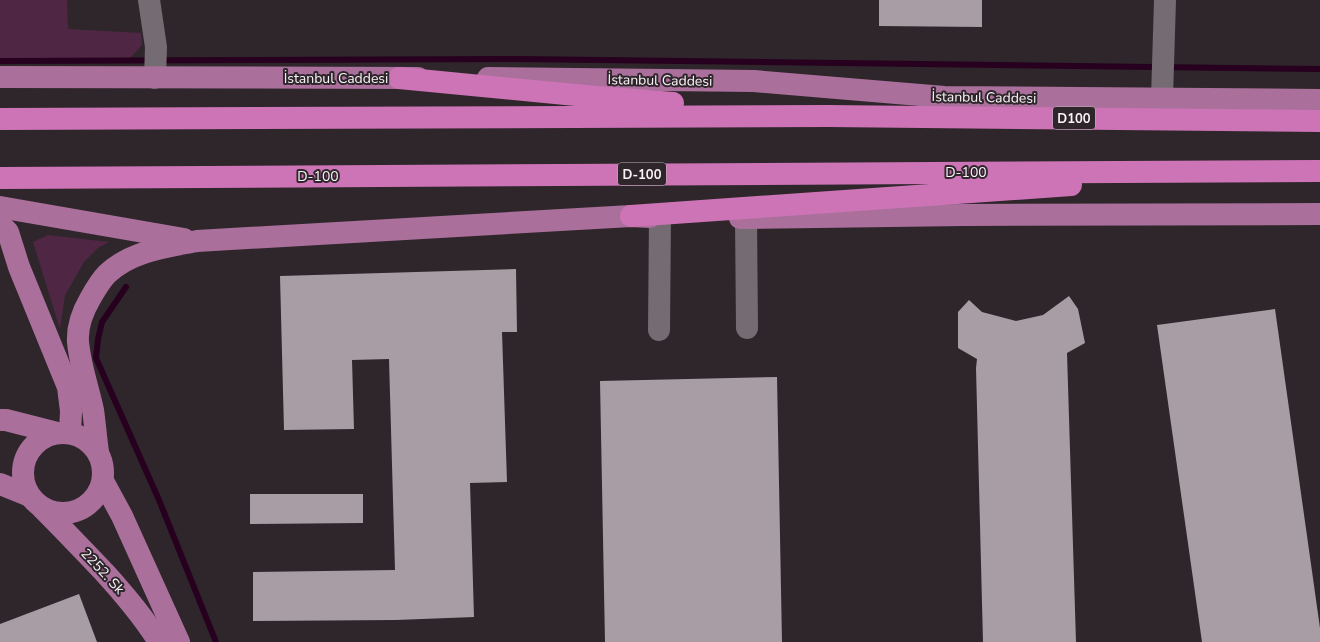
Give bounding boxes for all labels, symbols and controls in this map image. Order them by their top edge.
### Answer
street label: İstanbul Caddesi [284,69,388,88]
street label: İstanbul Caddesi [608,70,712,91]
street label: İstanbul Caddesi [932,87,1036,108]
road number: D100 [1053,107,1095,129]
road number: D-100 [618,163,666,185]
street label: D-100 [945,163,987,182]
street label: D-100 [297,167,339,186]
street label: 2252. Sk [77,544,129,599]

